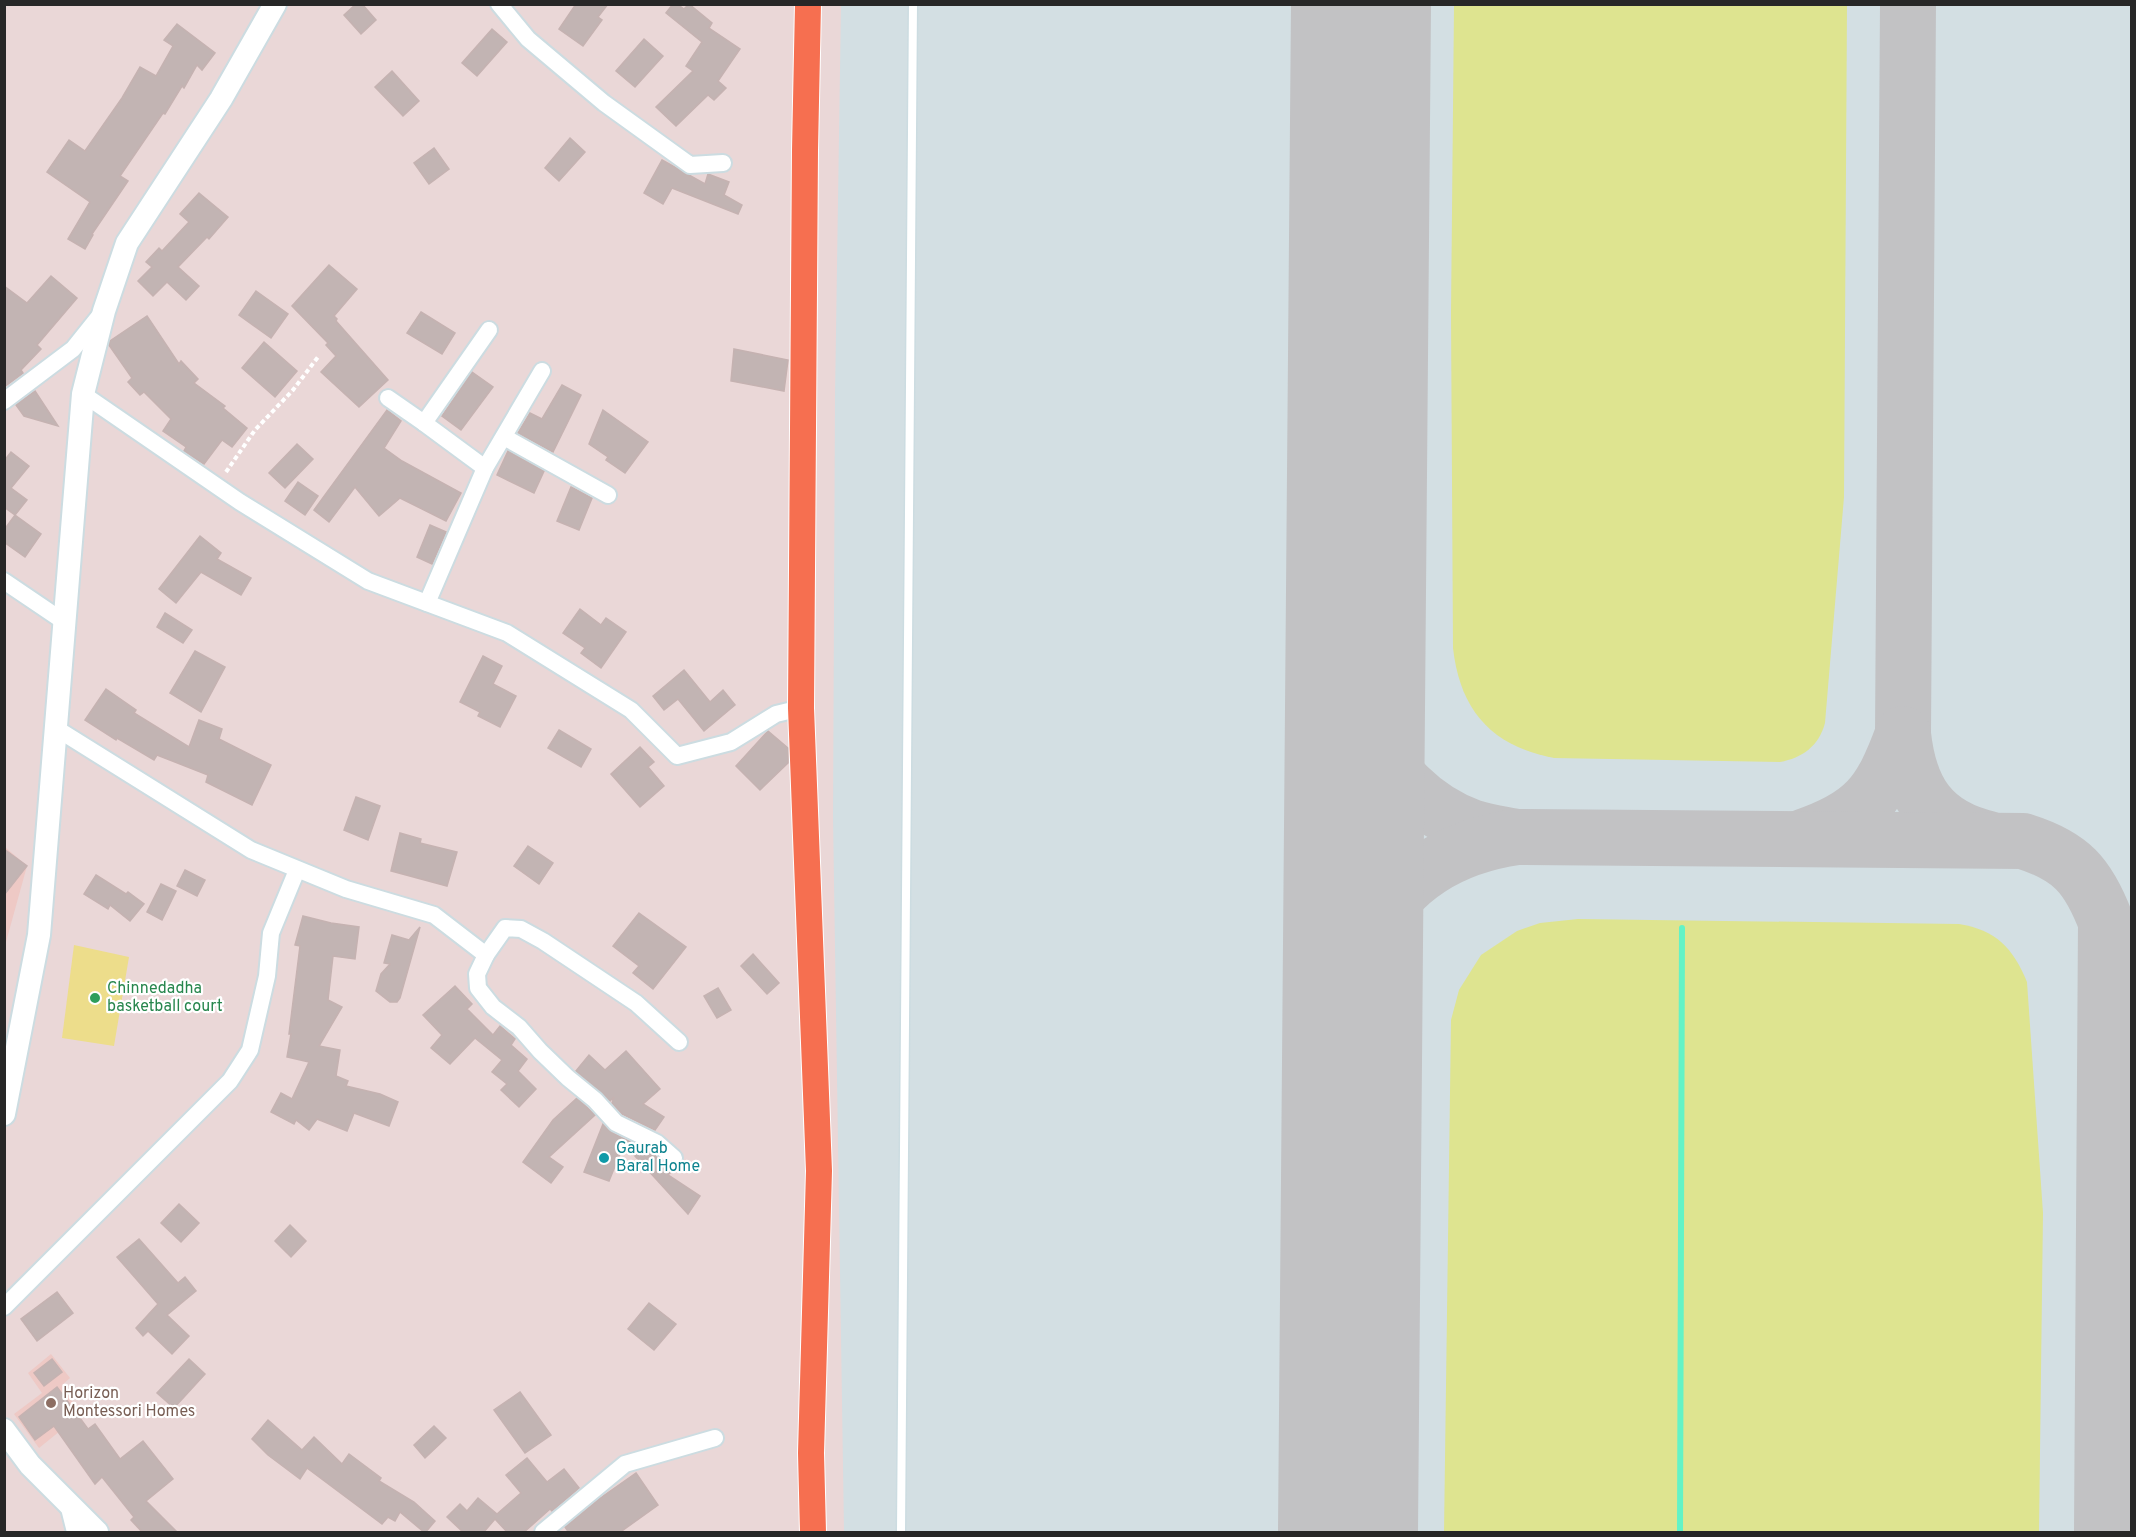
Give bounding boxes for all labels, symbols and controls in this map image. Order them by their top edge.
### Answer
place label: Chinnedadha basketball court [107,979,223,1017]
marker: Chinnedadha basketball court [88,991,102,1005]
place label: Gaurab Baral Home [616,1139,700,1177]
marker: Gaurab Baral Home [597,1151,611,1165]
place label: Horizon Montessori Homes [63,1384,195,1422]
marker: Horizon Montessori Homes [44,1396,58,1410]

